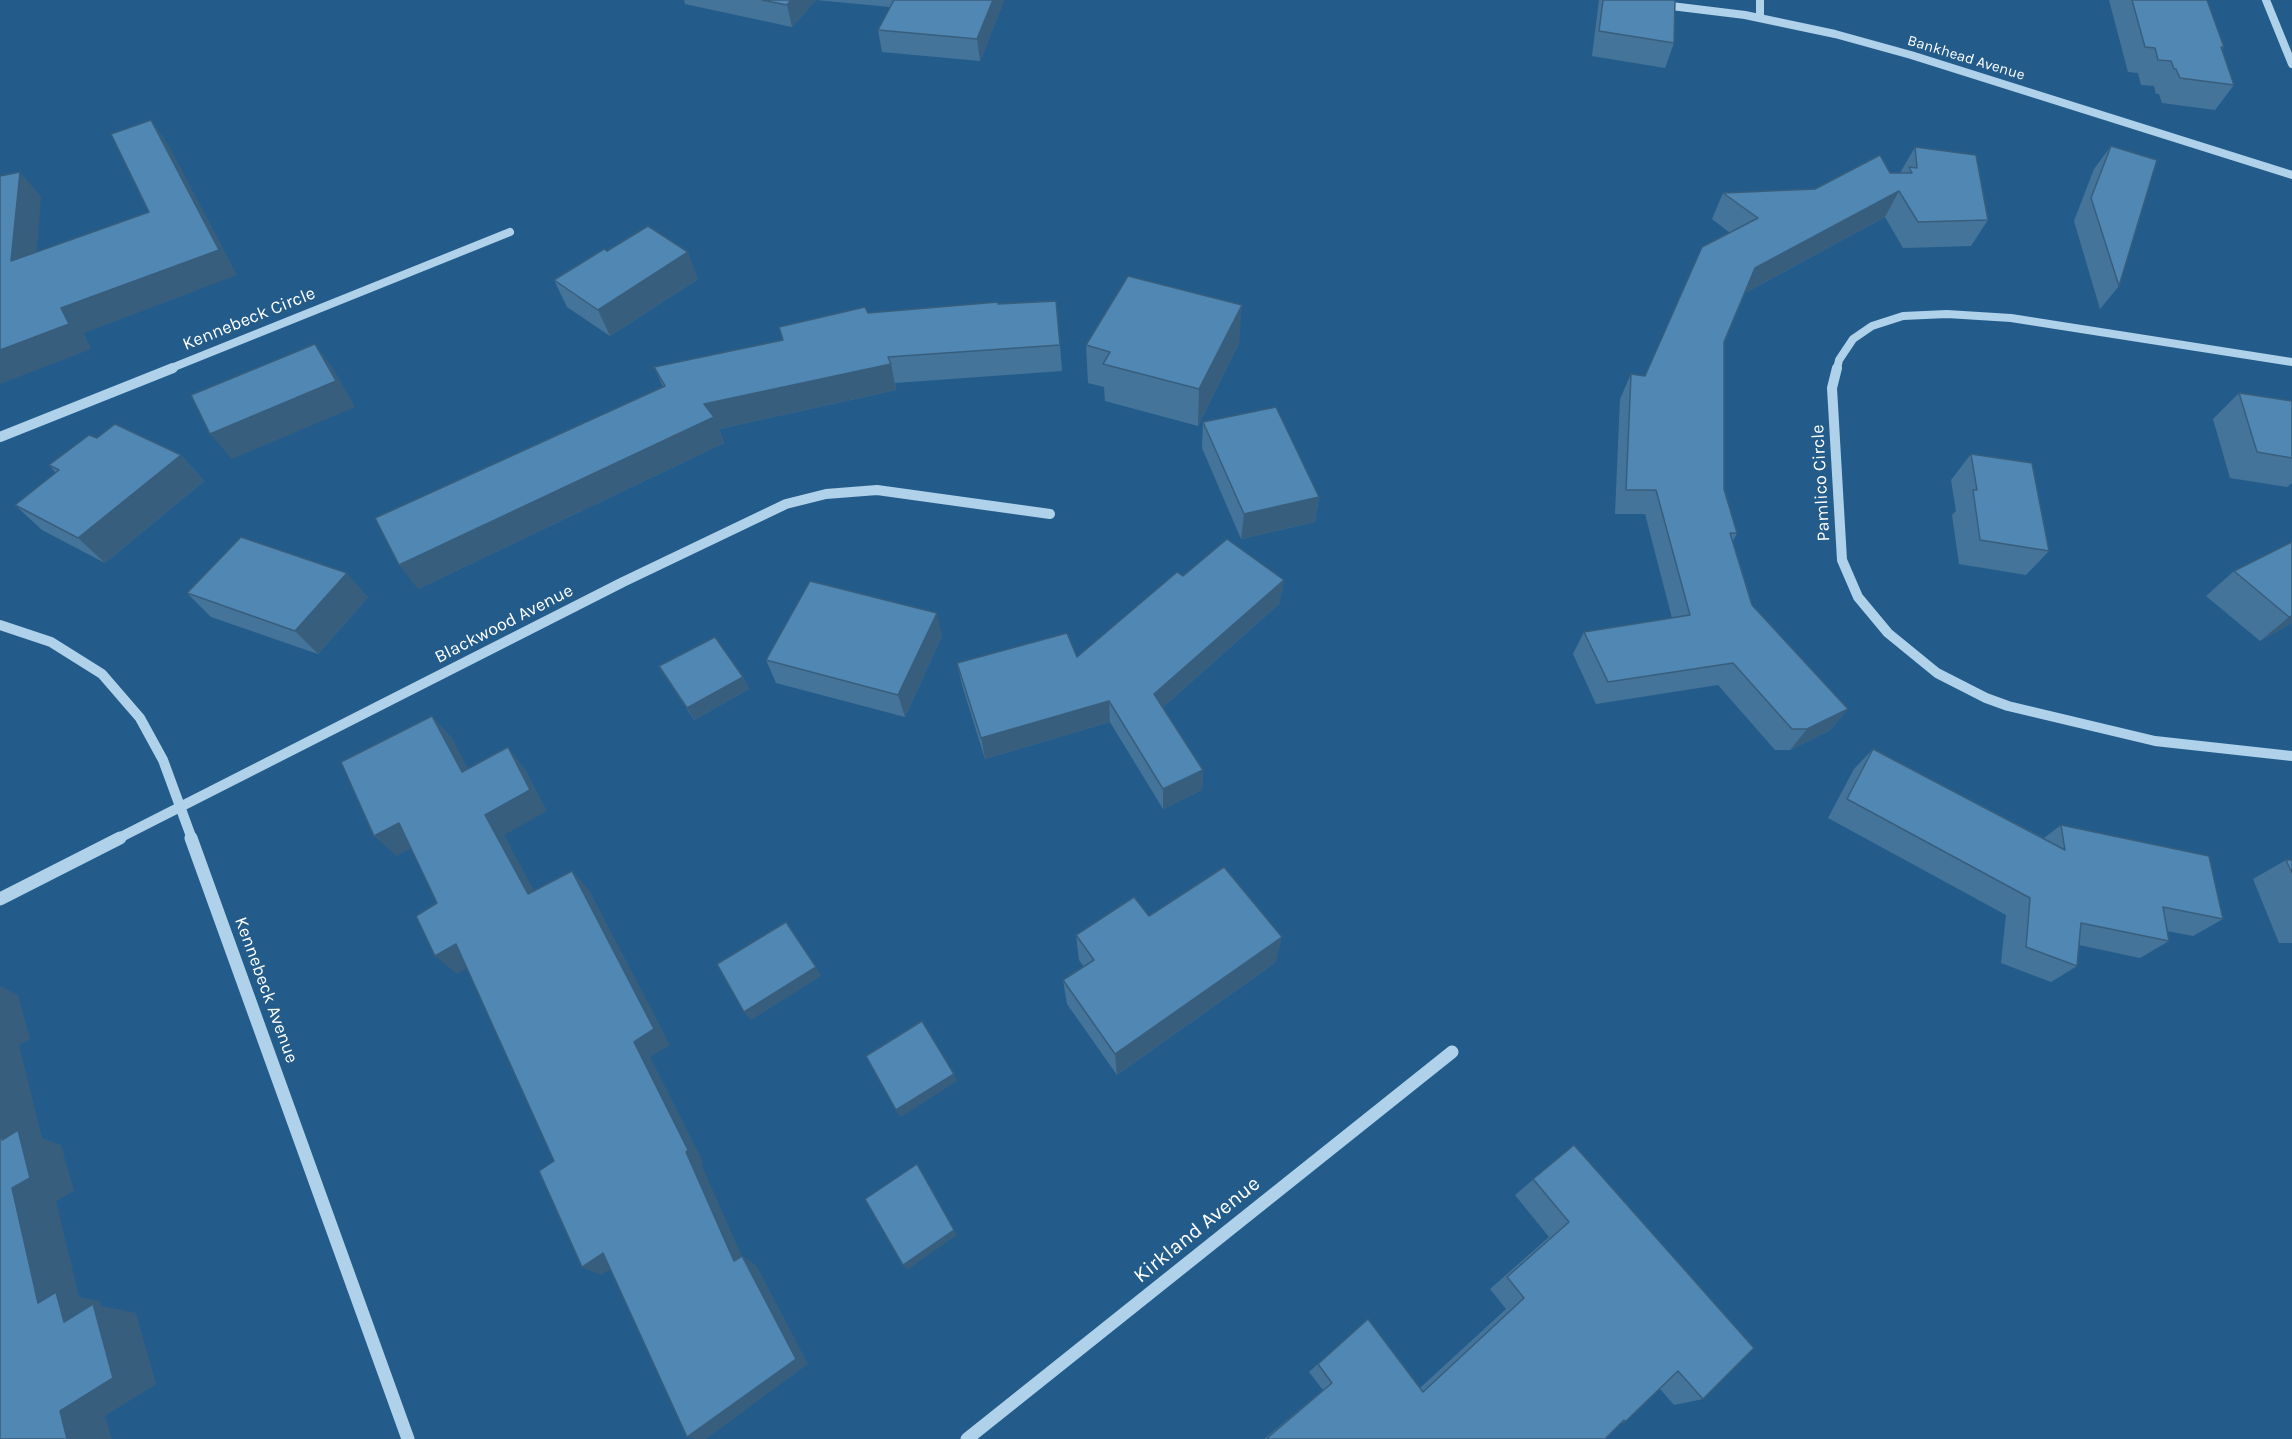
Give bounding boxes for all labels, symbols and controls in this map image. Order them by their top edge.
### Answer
street label: Bankhead Avenue [1905,32,2027,84]
street label: Kennebeck Circle [179,283,319,355]
street label: Pamlico Circle [1807,424,1835,542]
street label: Blackwood Avenue [431,580,577,668]
street label: Kennebeck Avenue [230,914,302,1066]
street label: Kirkland Avenue [1129,1171,1265,1289]

